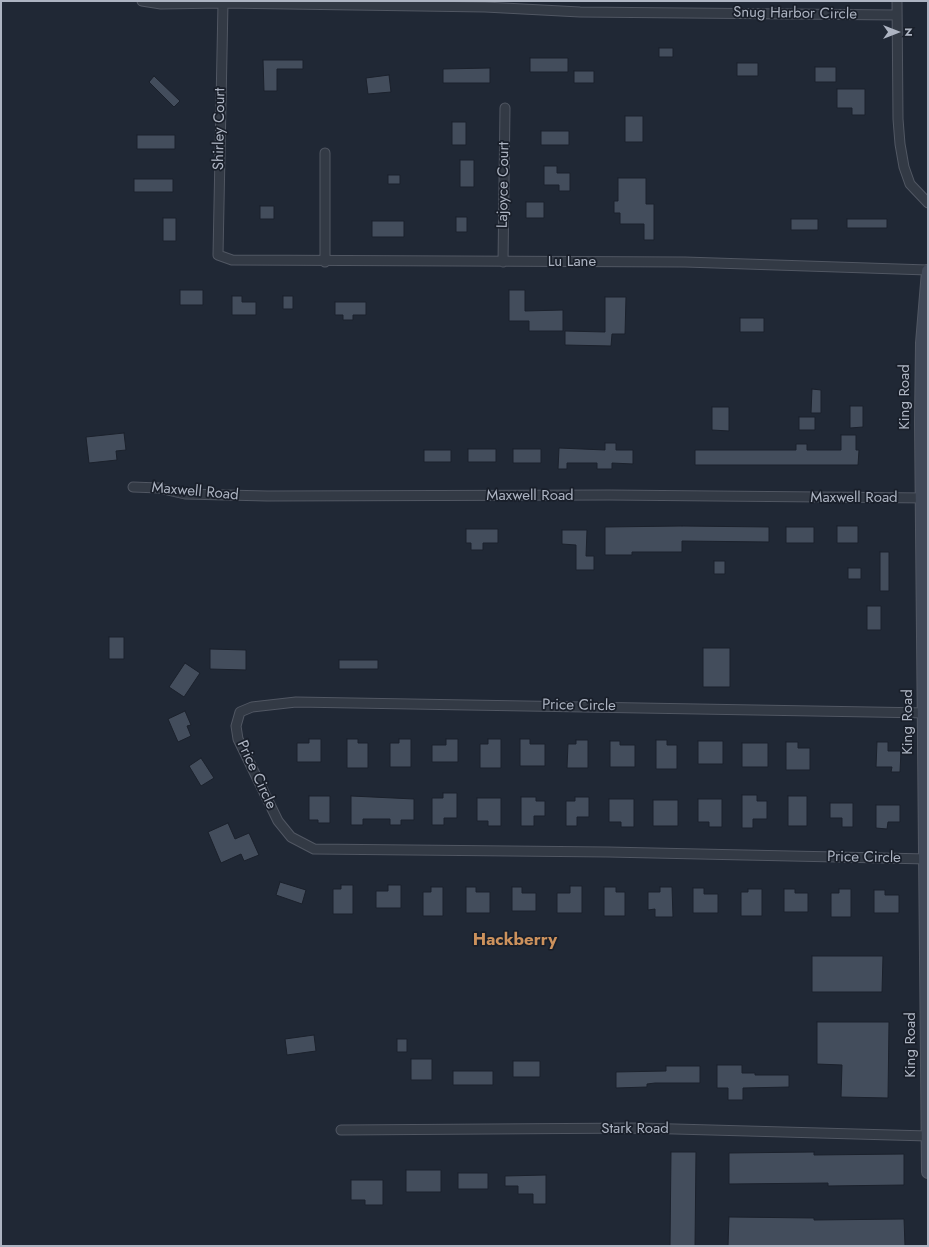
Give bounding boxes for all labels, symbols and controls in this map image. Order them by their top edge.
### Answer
street label: Snug Harbor Circle [733,4,857,24]
north arrow [877,12,917,52]
text: N [901,28,917,36]
street label: Shirley Court [210,88,230,170]
street label: Lajoyce Court [494,142,514,228]
street label: Lu Lane [548,253,596,271]
street label: King Road [896,364,914,430]
street label: Maxwell Road [151,479,239,505]
street label: Maxwell Road [486,487,574,505]
street label: Maxwell Road [810,489,898,507]
street label: King Road [899,689,917,755]
street label: Price Circle [542,696,616,716]
street label: Price Circle [232,738,280,812]
street label: Price Circle [827,848,901,868]
district label: Hackberry [473,931,557,951]
street label: King Road [902,1012,920,1078]
street label: Stark Road [601,1120,669,1138]

